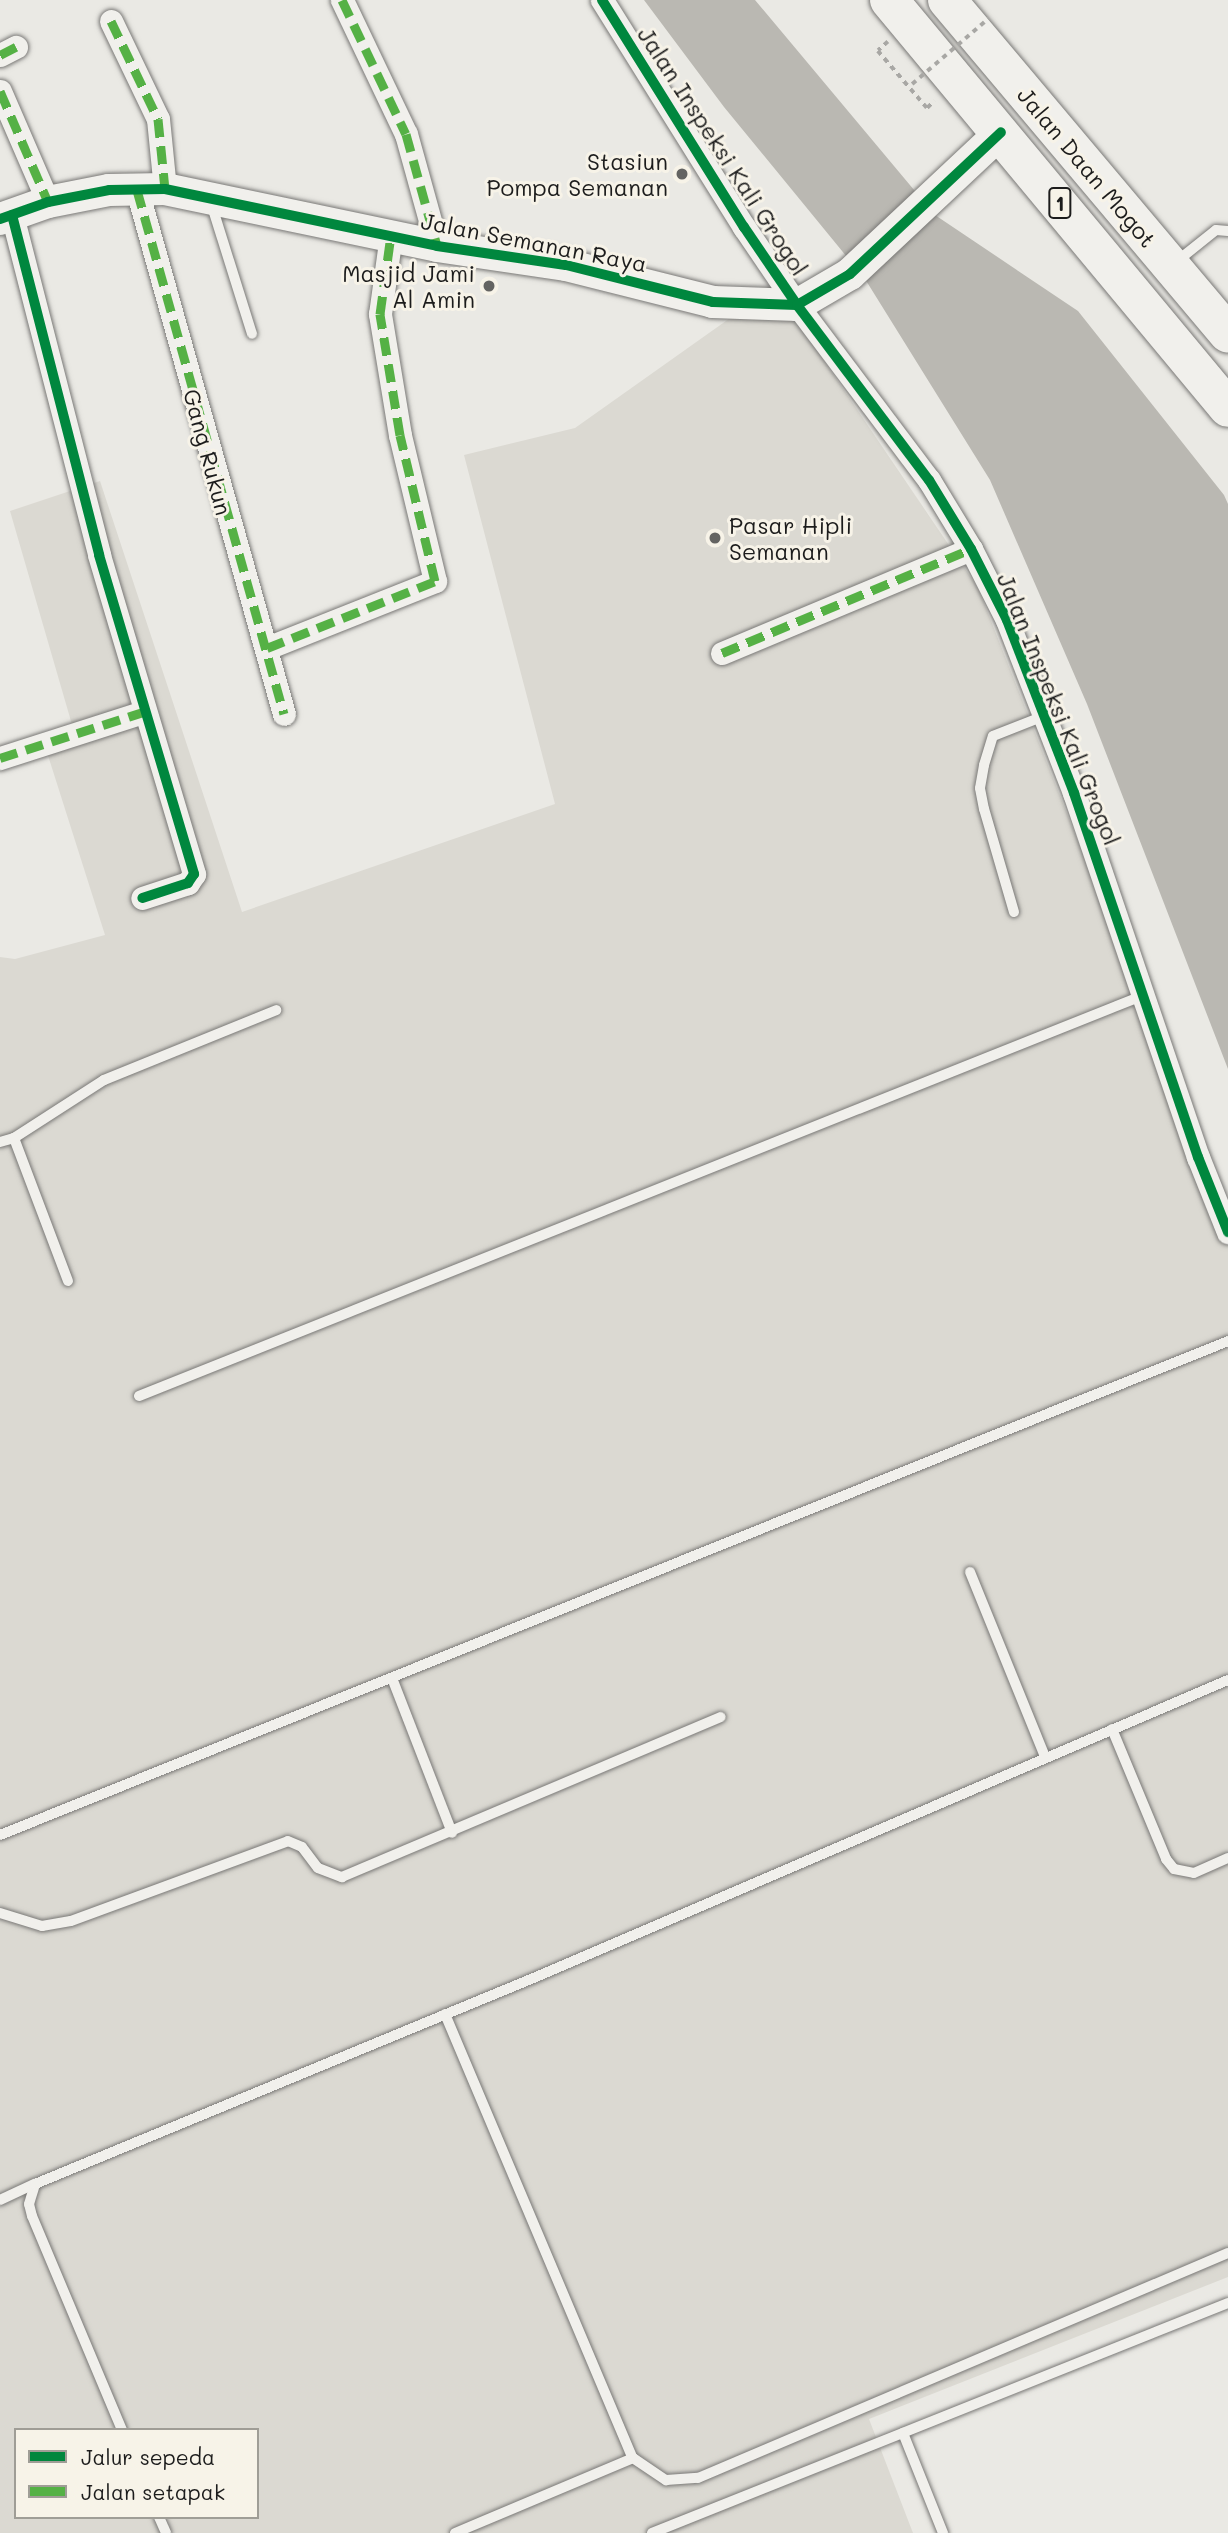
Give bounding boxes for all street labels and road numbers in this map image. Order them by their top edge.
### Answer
street label: Jalan Inspeksi Kali Grogol [632,22,814,280]
street label: Jalan Daan Mogot [1012,81,1162,253]
road number: 1 [1048,186,1072,220]
street label: Jalan Semanan Raya [419,207,649,277]
street label: Gang Rukun [178,386,238,518]
street label: Jalan Inspeksi Kali Grogol [992,569,1126,849]

